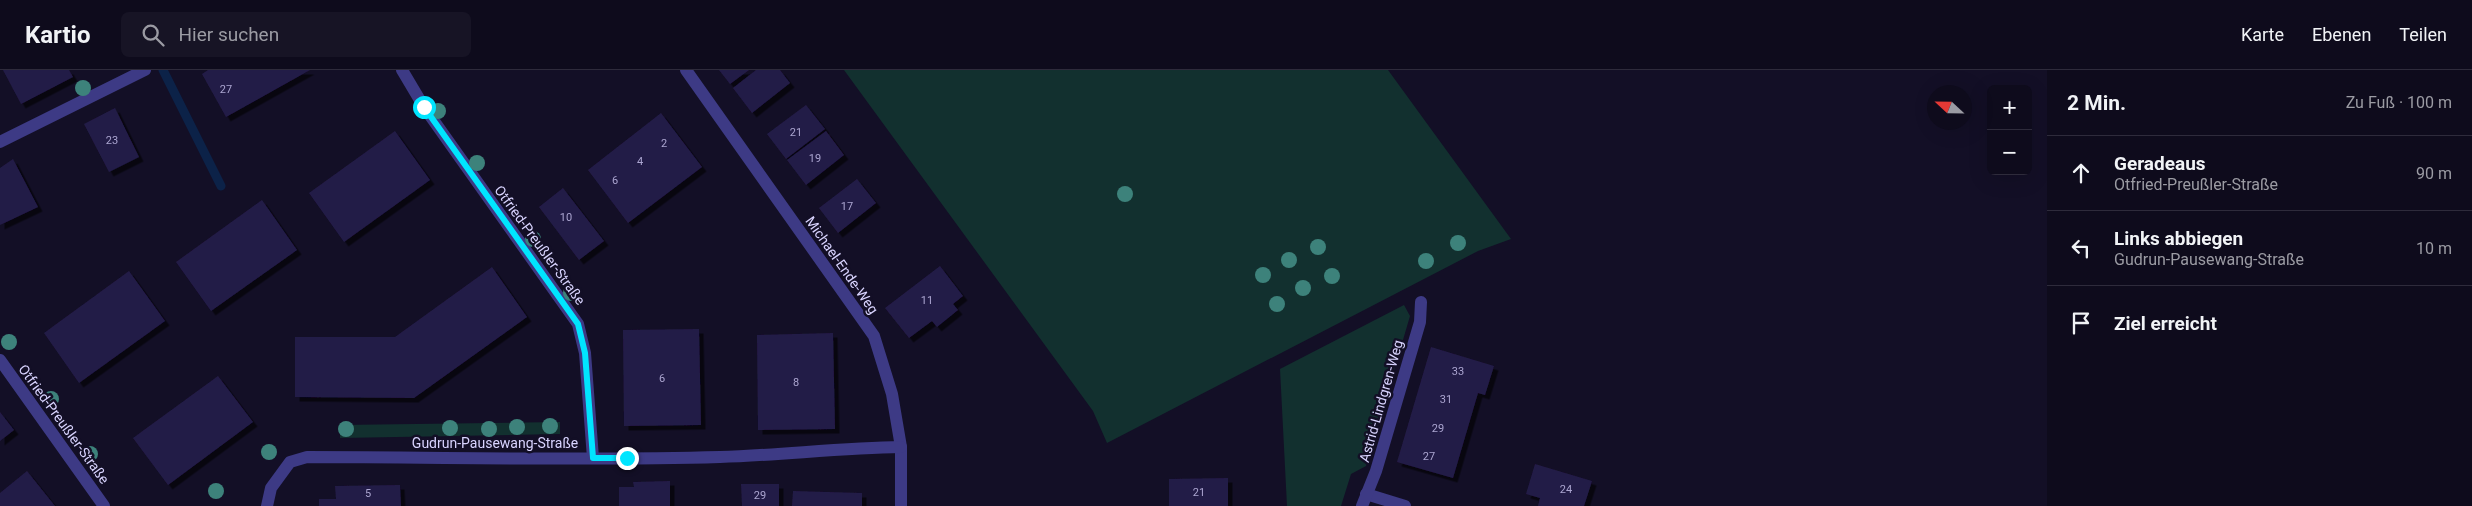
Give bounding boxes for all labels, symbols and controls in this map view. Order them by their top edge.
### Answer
search box [121,12,471,57]
text: Kartio [25,21,91,49]
icon: search [139,21,167,49]
text: Hier suchen [179,23,279,46]
text: Karte [2241,24,2284,45]
text: Ebenen [2312,24,2371,45]
text: Teilen [2399,24,2447,45]
house number: 27 [220,83,232,96]
north arrow [1927,85,1972,130]
map controls [1987,85,2032,175]
button: + [1987,85,2032,130]
text: 2 Min. [2067,91,2126,115]
text: Zu Fuß · 100 m [2346,93,2452,112]
route start [413,96,436,119]
house number: 21 [790,126,802,139]
button: − [1987,130,2032,175]
house number: 23 [106,134,118,147]
house number: 2 [661,137,667,150]
house number: 19 [809,152,821,165]
text: Geradeaus [2114,152,2206,175]
house number: 4 [637,155,643,168]
icon: ahead [2067,159,2095,187]
text: 90 m [2416,164,2452,183]
house number: 6 [612,174,618,187]
text: Otfried-Preußler-Straße [2114,175,2278,194]
street label: Otfried-Preußler-Straße [491,182,589,308]
house number: 17 [841,200,853,213]
house number: 10 [560,211,572,224]
street label: Michael-Ende-Weg [802,213,882,317]
text: Links abbiegen [2114,227,2243,250]
icon: left [2067,234,2095,262]
text: 10 m [2416,239,2452,258]
text: Gudrun-Pausewang-Straße [2114,250,2304,269]
house number: 11 [921,294,933,307]
icon: arrive [2067,309,2095,337]
text: Ziel erreicht [2114,312,2217,335]
street label: Astrid-Lindgren-Weg [1356,338,1406,464]
street label: Otfried-Preußler-Straße [15,361,113,487]
house number: 33 [1452,365,1464,378]
house number: 6 [659,372,665,385]
house number: 8 [793,376,799,389]
house number: 31 [1440,393,1452,406]
house number: 29 [1432,422,1444,435]
street label: Gudrun-Pausewang-Straße [412,435,578,451]
route end [616,447,639,470]
house number: 27 [1423,450,1435,463]
house number: 24 [1560,483,1572,496]
house number: 21 [1193,486,1205,499]
house number: 5 [365,487,371,500]
house number: 29 [754,489,766,502]

